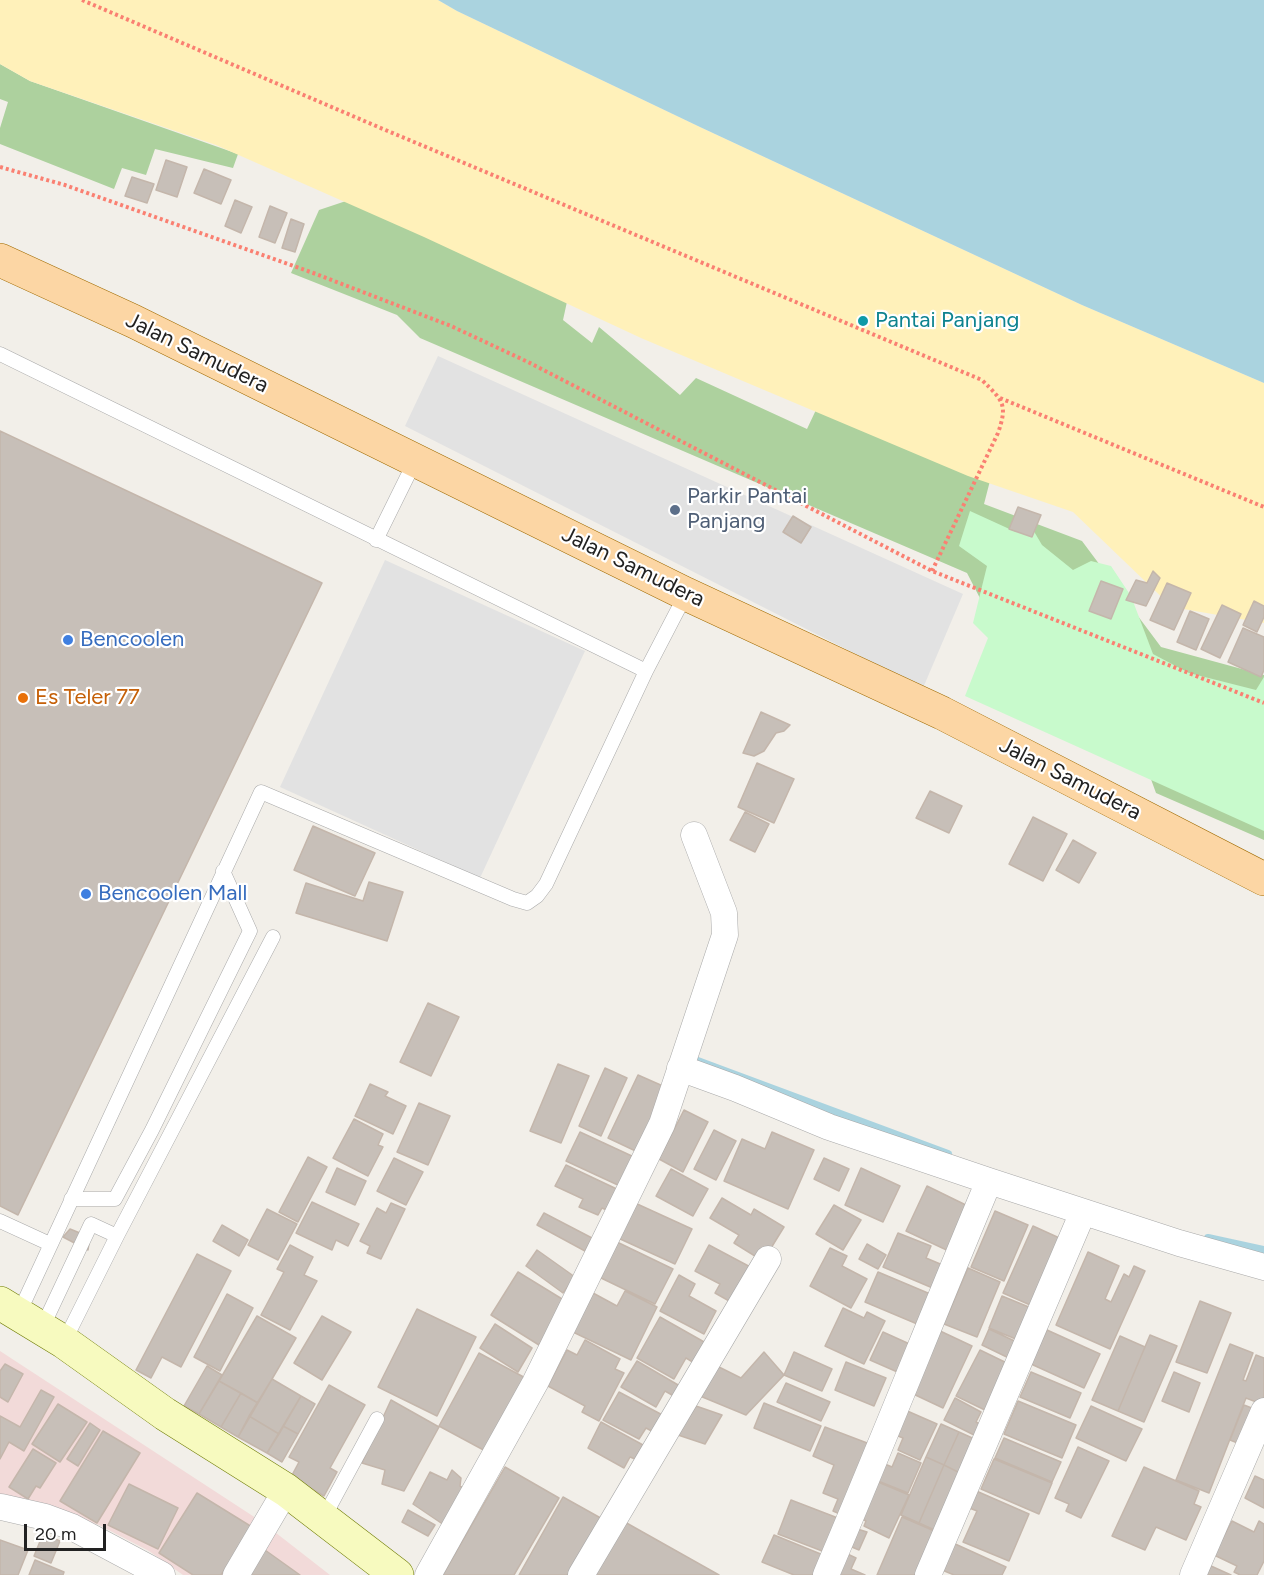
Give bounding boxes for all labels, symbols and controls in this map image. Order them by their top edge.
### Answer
street label: Jalan Samudera [121,307,273,399]
place label: Pantai Panjang [875,308,1019,334]
marker: Pantai Panjang [856,314,870,328]
place label: Parkir Pantai Panjang [687,484,807,536]
marker: Parkir Pantai Panjang [668,503,682,517]
street label: Jalan Samudera [557,521,709,613]
place label: Bencoolen [80,627,184,653]
marker: Bencoolen [61,633,75,647]
place label: Es Teler 77 [35,685,140,711]
marker: Es Teler 77 [16,691,30,705]
street label: Jalan Samudera [995,732,1145,826]
place label: Bencoolen Mall [98,881,247,907]
marker: Bencoolen Mall [79,887,93,901]
scale bar [27,1512,110,1550]
text: 20 m [35,1523,76,1545]

